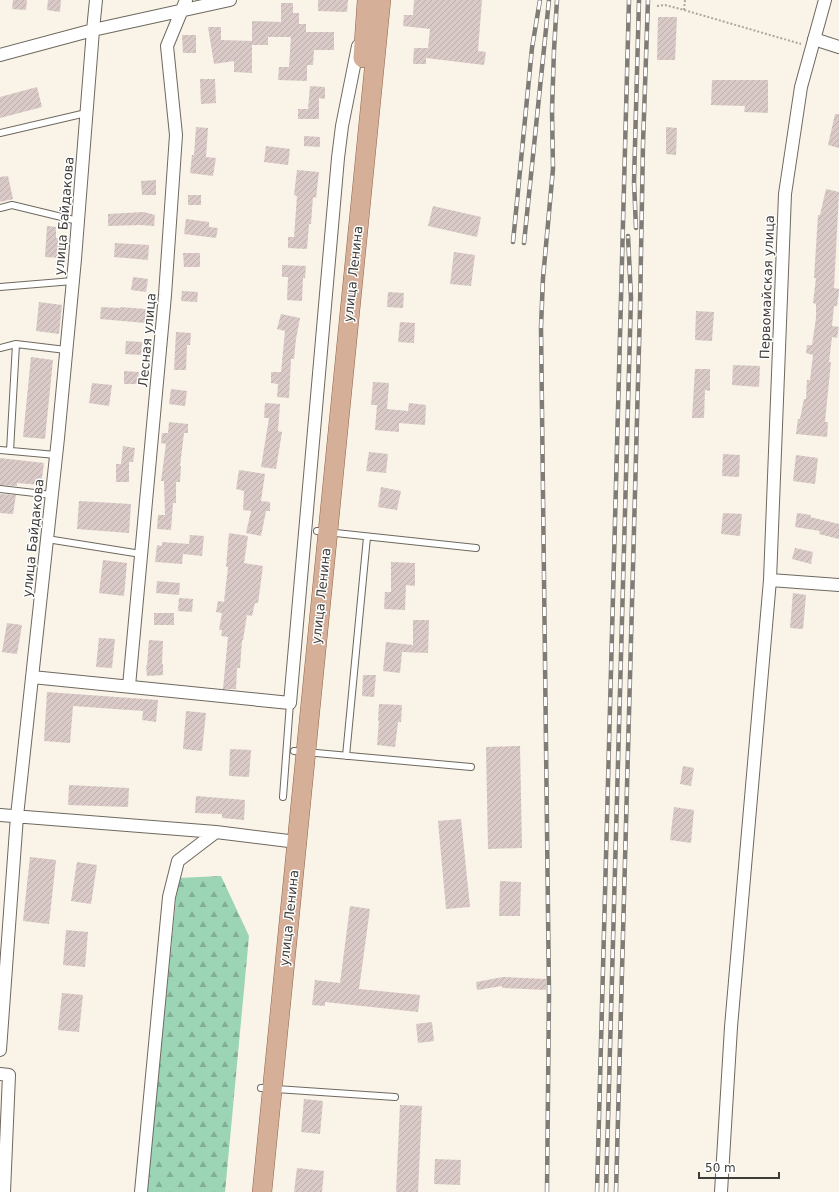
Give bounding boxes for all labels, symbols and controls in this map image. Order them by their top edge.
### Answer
street label: улица Байдакова [51,156,77,276]
street label: Первомайская улица [757,215,777,359]
street label: улица Ленина [340,225,366,323]
street label: Лесная улица [135,292,159,388]
street label: улица Байдакова [19,478,47,598]
street label: улица Ленина [308,547,334,645]
street label: улица Ленина [276,869,302,967]
scale bar [699,1154,779,1180]
text: 50 m [705,1161,736,1175]

